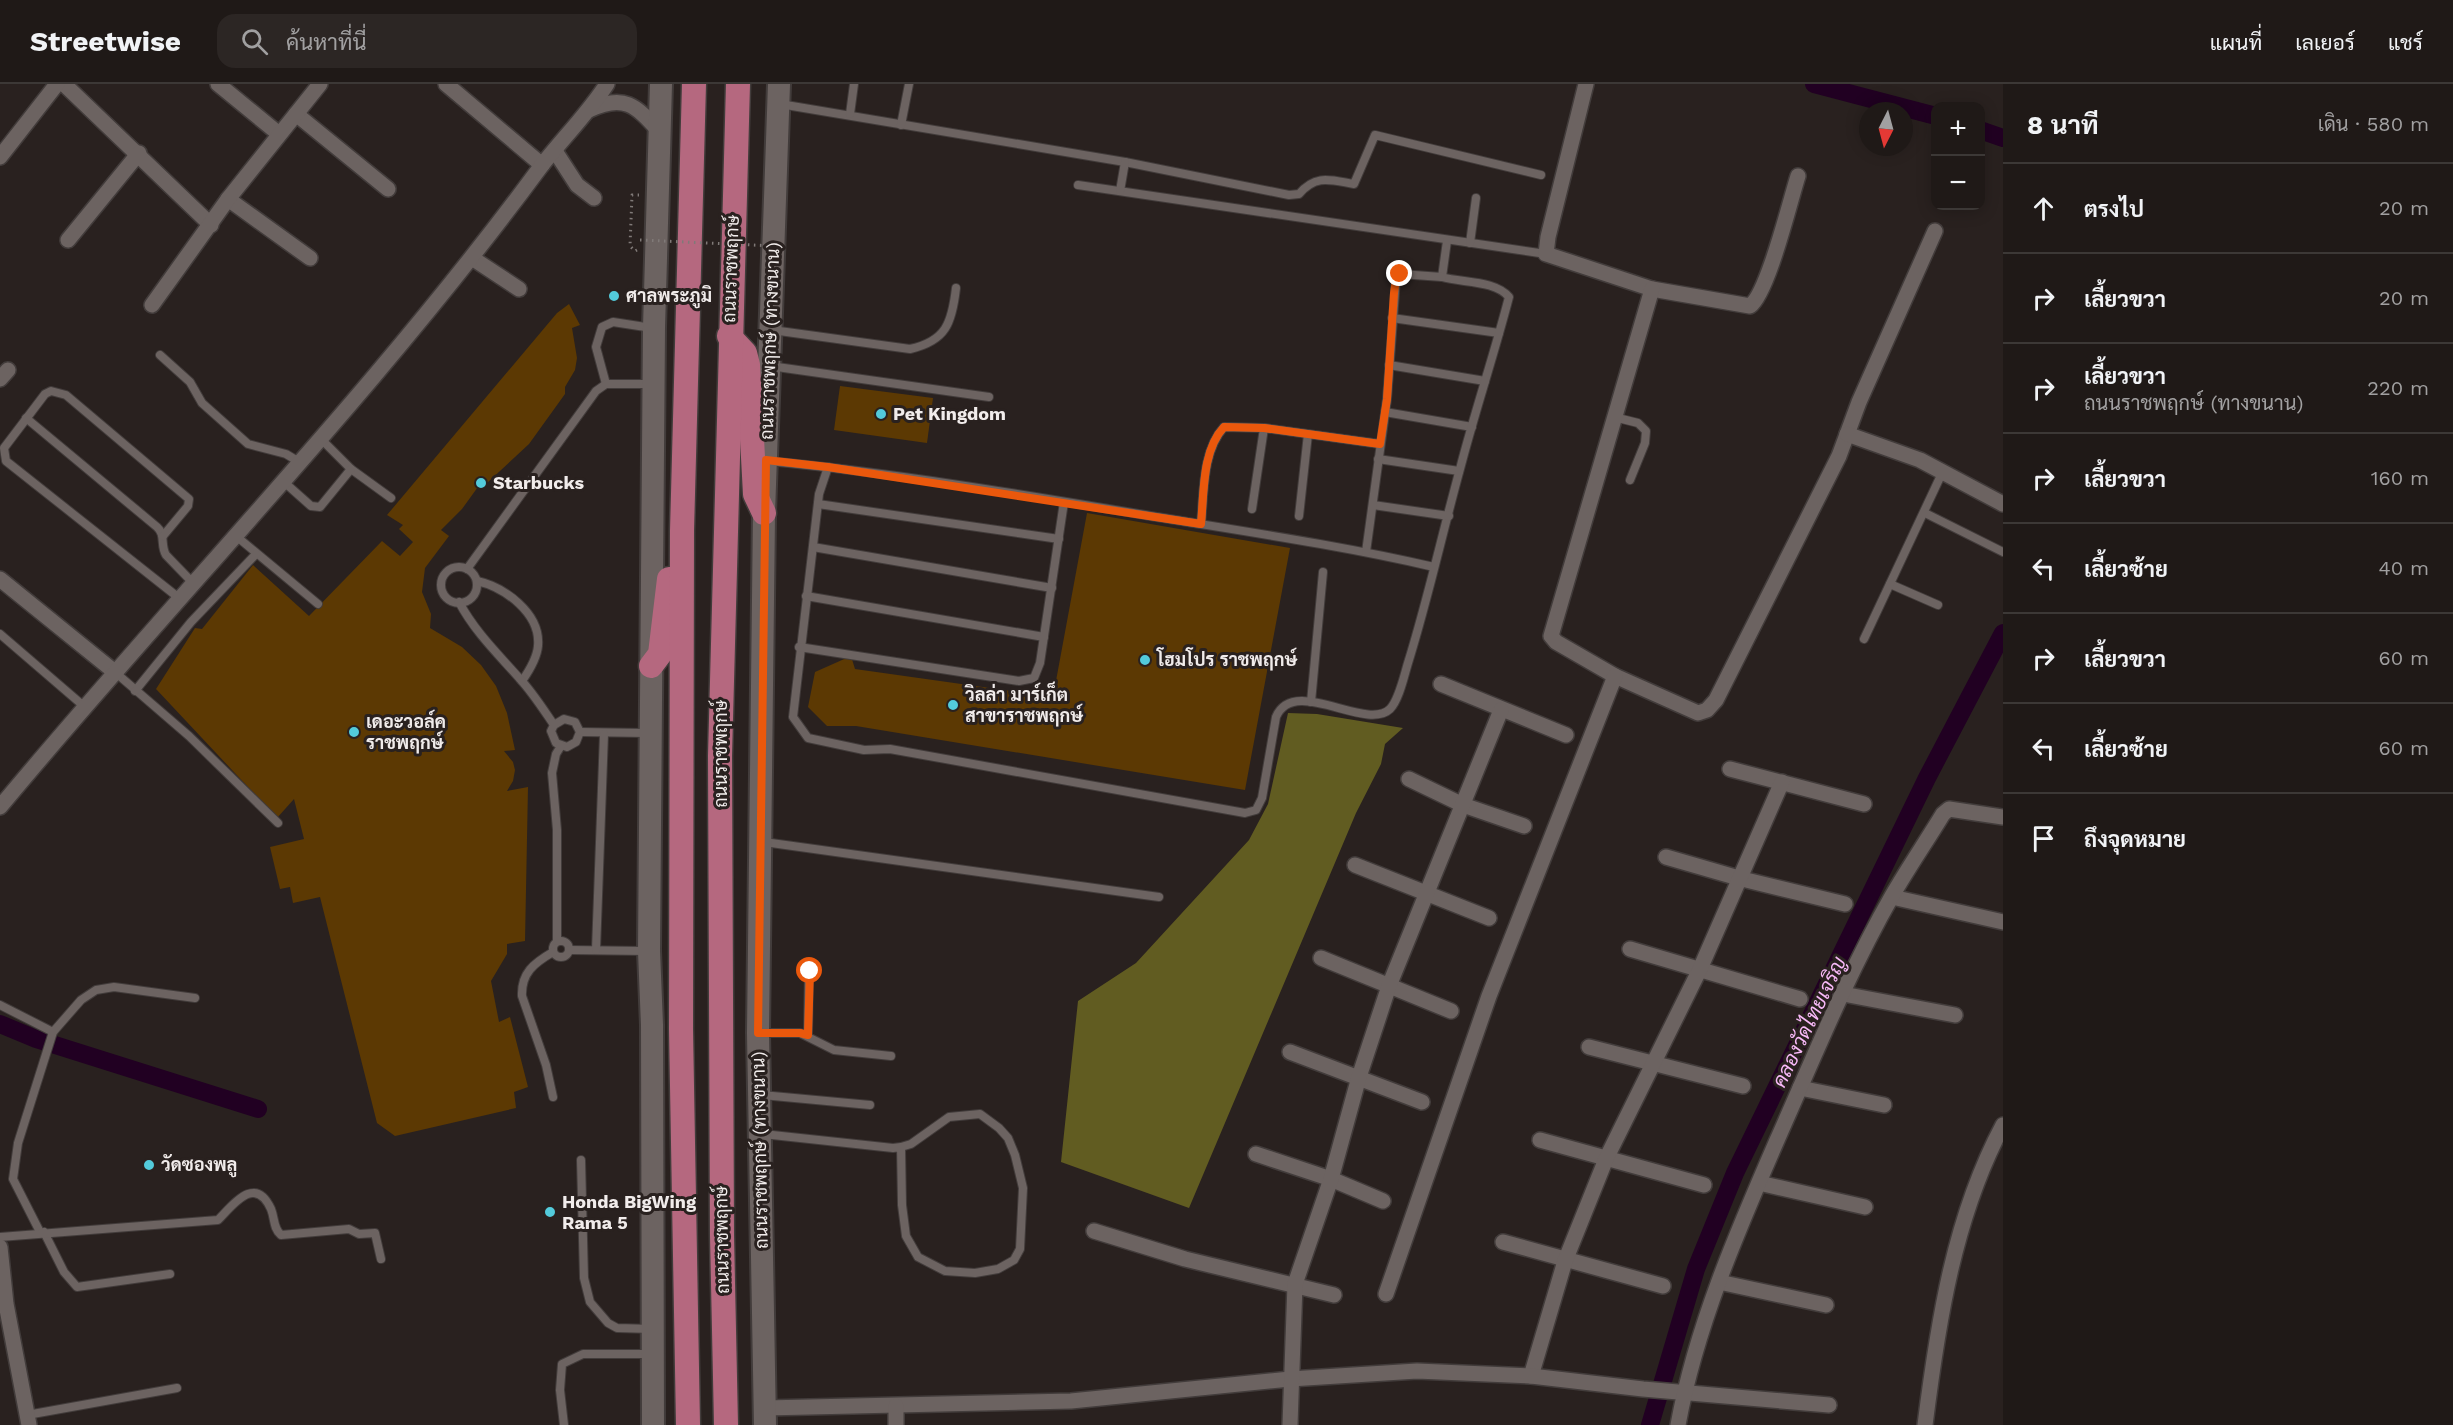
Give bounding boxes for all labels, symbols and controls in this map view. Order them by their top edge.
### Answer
search box [217,14,637,68]
text: Streetwise [30,25,181,58]
icon: search [238,25,271,58]
text: ค้นหาที่นี่ [286,30,366,55]
text: แผนที่ [2210,30,2262,55]
text: เลเยอร์ [2295,30,2355,55]
text: แชร์ [2388,30,2423,55]
north arrow [1859,102,1913,156]
map controls [1931,102,1985,210]
button: + [1931,102,1985,156]
text: 8 นาที [2027,110,2099,140]
text: เดิน · 580 m [2318,112,2429,136]
button: − [1931,156,1985,210]
icon: ahead [2027,192,2060,225]
text: 20 m [2379,196,2429,220]
text: ตรงไป [2084,197,2144,222]
street label: ถนนราชพฤกษ์ [716,214,744,323]
street label: ถนนราชพฤกษ์ (ทางขนาน) [754,242,784,440]
route end [1386,260,1412,286]
icon: right [2027,282,2060,315]
place label: ศาลพระภูมิ [626,284,712,309]
text: 20 m [2379,286,2429,310]
text: เลี้ยวขวา [2084,287,2166,312]
marker: ศาลพระภูมิ [607,289,621,303]
text: เลี้ยวขวา [2084,364,2166,389]
icon: right [2027,372,2060,405]
text: 220 m [2367,376,2429,400]
text: ถนนราชพฤกษ์ (ทางขนาน) [2084,391,2303,415]
place label: Pet Kingdom [893,403,1006,424]
marker: Pet Kingdom [874,407,888,421]
icon: right [2027,462,2060,495]
text: 160 m [2371,466,2429,490]
text: เลี้ยวขวา [2084,467,2166,492]
place label: Starbucks [493,472,585,493]
marker: Starbucks [474,476,488,490]
icon: left [2027,552,2060,585]
text: 40 m [2378,556,2429,580]
text: เลี้ยวซ้าย [2084,557,2168,582]
icon: right [2027,642,2060,675]
text: 60 m [2379,646,2429,670]
place label: โฮมโปร ราชพฤกษ์ [1156,647,1298,671]
text: เลี้ยวขวา [2084,647,2166,672]
marker: โฮมโปร ราชพฤกษ์ [1138,653,1152,667]
place label: วิลล่า มาร์เก็ต สาขาราชพฤกษ์ [964,681,1084,727]
marker: วิลล่า มาร์เก็ต สาขาราชพฤกษ์ [946,698,960,712]
street label: ถนนราชพฤกษ์ [708,699,732,808]
place label: เดอะวอล์ค ราชพฤกษ์ [366,709,446,754]
marker: เดอะวอล์ค ราชพฤกษ์ [347,725,361,739]
icon: left [2027,732,2060,765]
text: 60 m [2379,736,2429,760]
text: เลี้ยวซ้าย [2084,737,2168,762]
icon: arrive [2027,822,2060,855]
text: ถึงจุดหมาย [2084,827,2186,852]
water label: คลองวัดไทยเจริญ [1766,952,1851,1091]
route start [796,957,822,983]
street label: ถนนราชพฤกษ์ (ทางขนาน) [745,1051,773,1249]
place label: วัดซองพลู [161,1154,237,1178]
marker: วัดซองพลู [142,1158,156,1172]
street label: ถนนราชพฤกษ์ [708,1185,734,1294]
place label: Honda BigWing Rama 5 [562,1191,697,1233]
marker: Honda BigWing Rama 5 [543,1205,557,1219]

